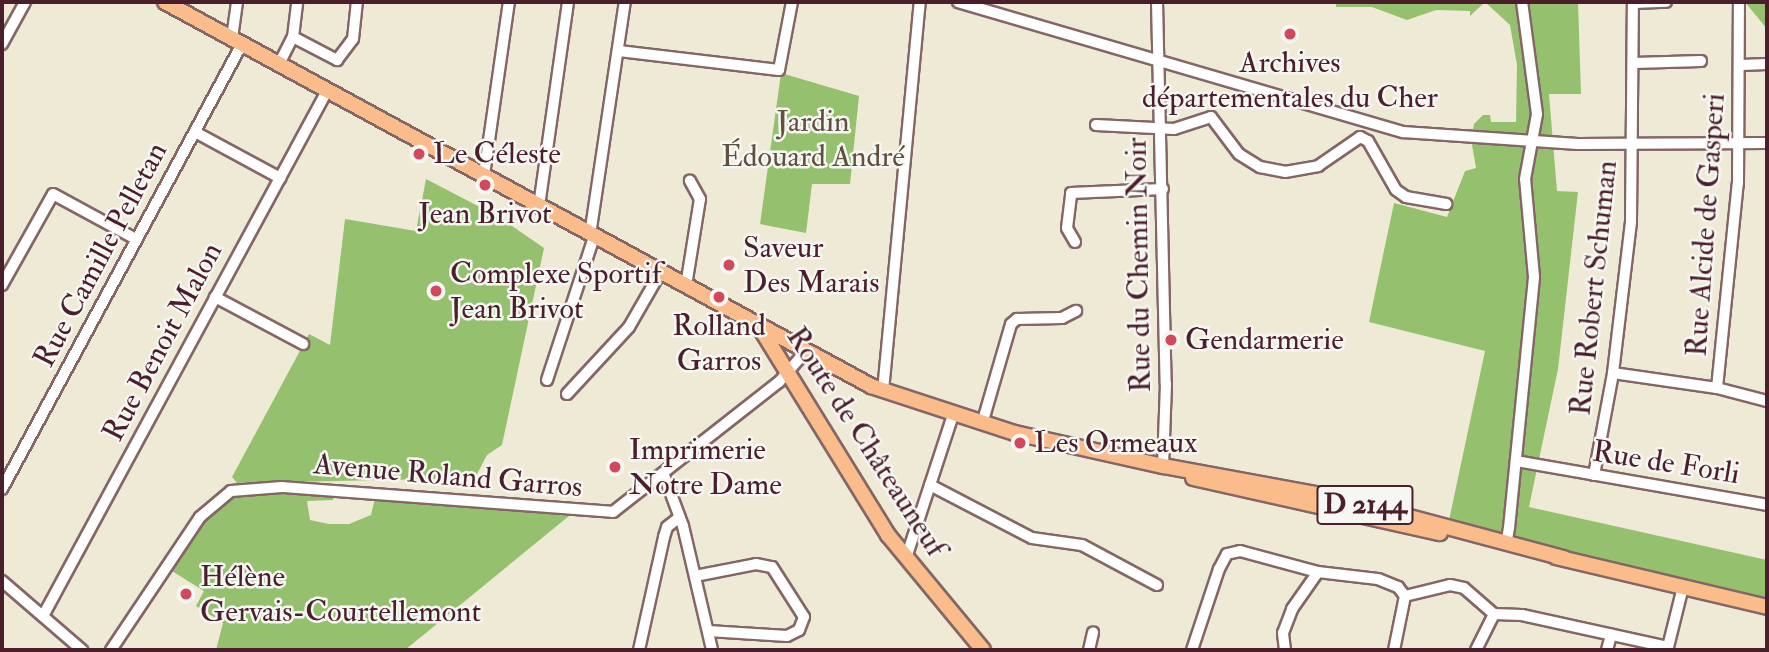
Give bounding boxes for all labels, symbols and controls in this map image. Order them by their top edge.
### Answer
marker: Archives départementales du Cher [1282,26,1298,42]
place label: Archives départementales du Cher [1142,45,1438,116]
street label: Rue Alcide de Gasperi [1679,92,1733,358]
park label: Jardin Édouard André [721,104,905,174]
street label: Rue Camille Pelletan [26,136,176,374]
place label: Le Céleste [433,136,561,172]
street label: Rue du Chemin Noir [1119,137,1159,393]
marker: Le Céleste [411,146,427,162]
street label: Rue Robert Schuman [1563,159,1625,417]
marker: Jean Brivot [477,177,493,193]
place label: Jean Brivot [418,196,552,232]
place label: Saveur Des Marais [743,230,880,300]
street label: Rue Benoit Malon [95,236,231,448]
place label: Complexe Sportif Jean Brivot [450,256,662,326]
marker: Saveur Des Marais [721,257,737,273]
marker: Complexe Sportif Jean Brivot [428,283,444,299]
marker: Rolland Garros [711,289,727,305]
place label: Rolland Garros [672,308,766,378]
street label: Route de Châteauneuf [778,320,954,564]
place label: Gendarmerie [1185,322,1344,358]
marker: Gendarmerie [1163,332,1179,348]
place label: Les Ormeaux [1034,425,1197,461]
place label: Imprimerie Notre Dame [629,432,782,503]
street label: Rue de Forli [1590,434,1742,492]
marker: Les Ormeaux [1012,435,1028,451]
street label: Avenue Roland Garros [312,446,584,506]
marker: Imprimerie Notre Dame [607,459,623,475]
road number: D 2144 [1316,480,1414,530]
place label: Hélène Gervais-Courtellemont [200,559,481,630]
marker: Hélène Gervais-Courtellemont [178,586,194,602]

